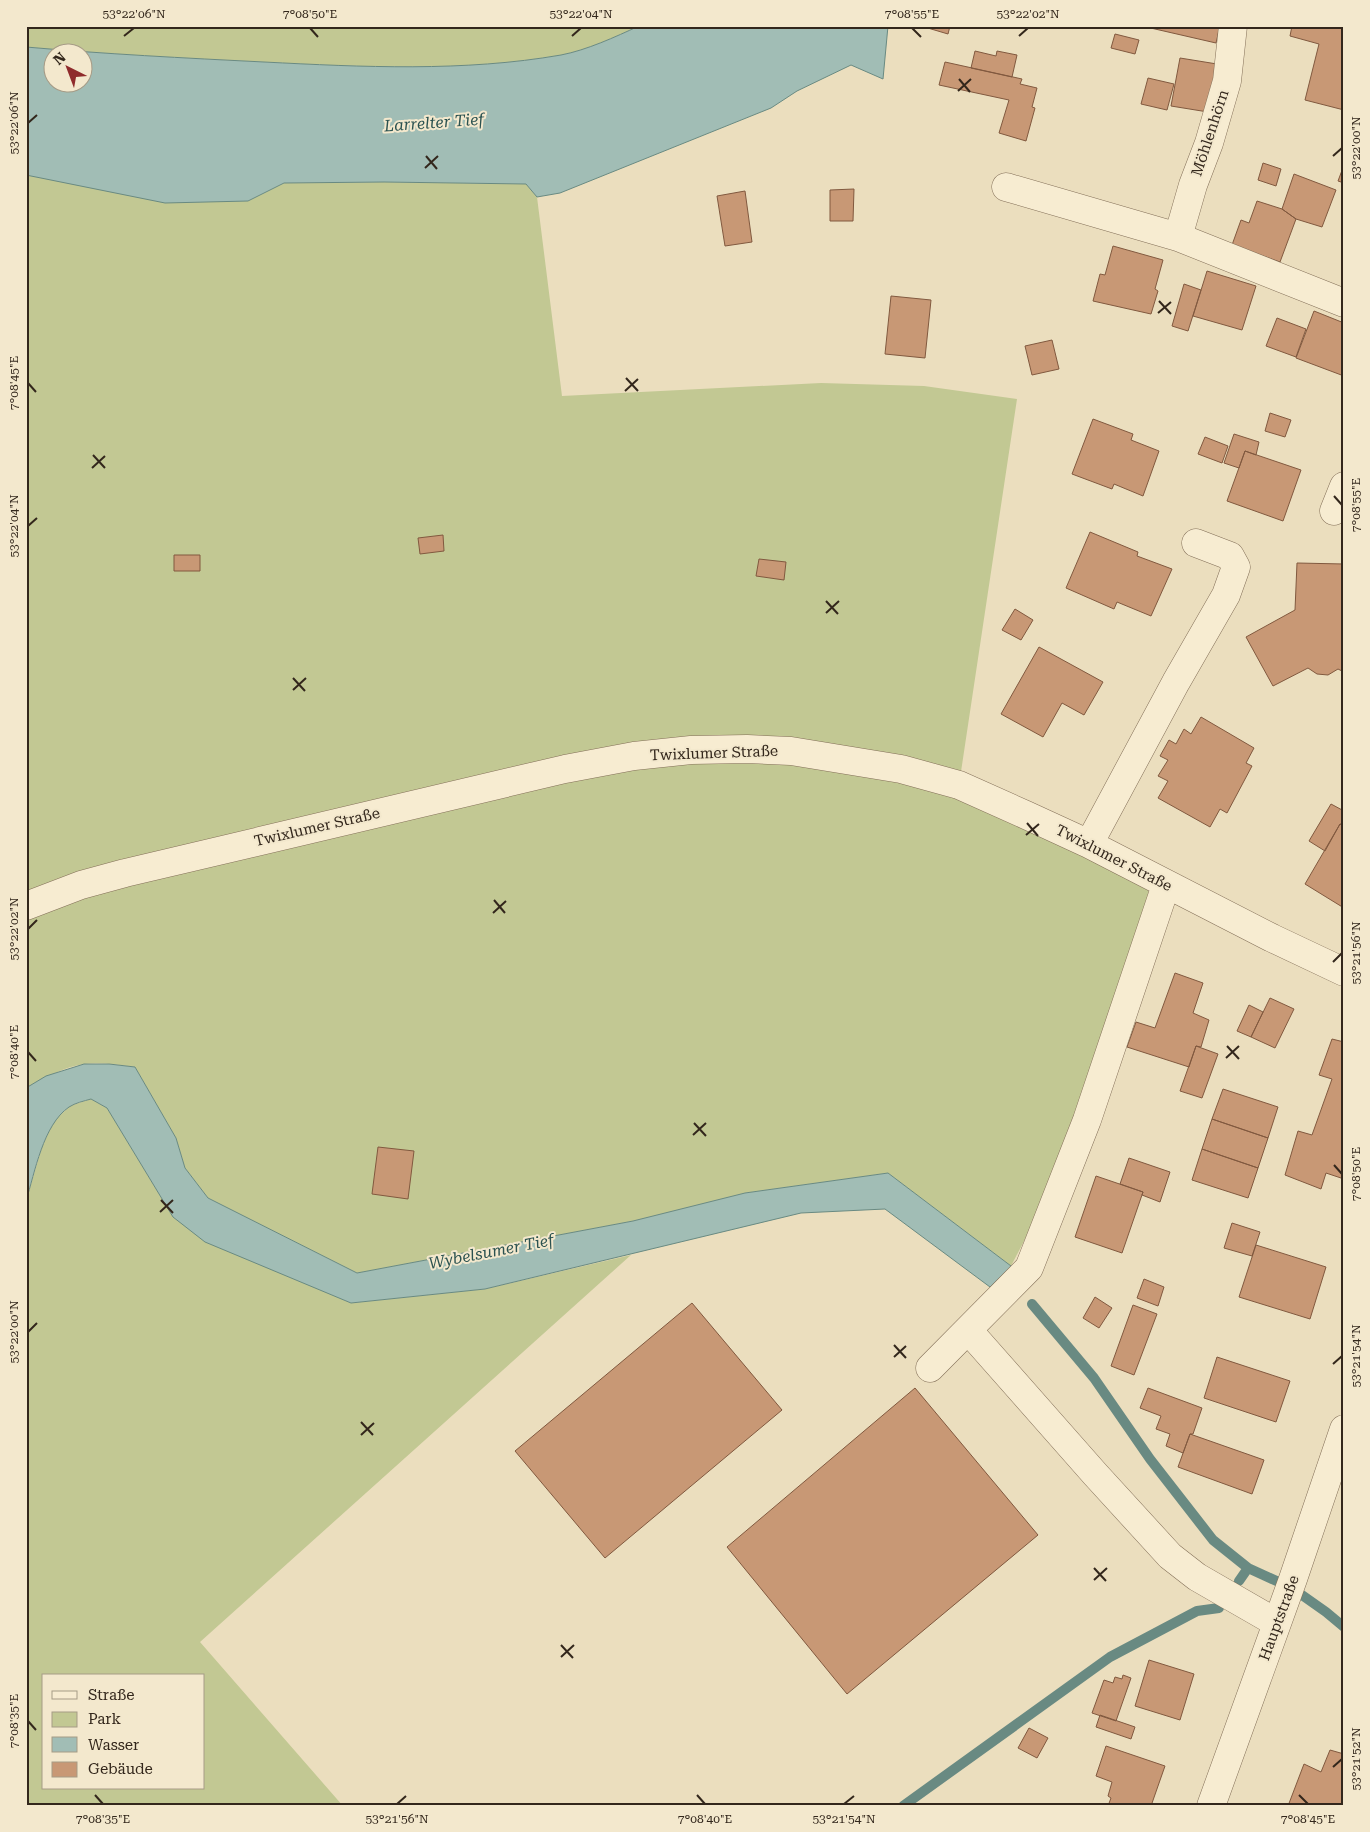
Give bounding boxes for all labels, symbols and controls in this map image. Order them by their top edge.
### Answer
text: 53°22'06"N [102,7,166,21]
text: 7°08'50"E [283,7,337,21]
text: 53°22'04"N [549,7,613,21]
text: 7°08'55"E [885,7,939,21]
text: 53°22'02"N [996,7,1060,21]
north arrow [42,42,92,92]
text: N [50,49,69,68]
street label: Möhlenhörn [1188,87,1233,179]
text: 53°22'06"N [7,91,21,155]
water label: Larrelter Tief [382,109,487,136]
text: 53°22'00"N [1349,116,1363,180]
text: 7°08'45"E [7,356,21,410]
text: 7°08'55"E [1349,478,1363,532]
text: 53°22'04"N [7,494,21,558]
street label: Twixlumer Straße [650,742,778,764]
street label: Twixlumer Straße [252,804,382,850]
street label: Twixlumer Straße [1053,821,1175,895]
text: 53°22'02"N [7,897,21,961]
text: 53°21'56"N [1349,921,1363,985]
text: 7°08'40"E [7,1025,21,1079]
text: 7°08'50"E [1349,1147,1363,1201]
water label: Wybelsumer Tief [427,1230,557,1273]
text: 53°22'00"N [7,1300,21,1364]
text: 53°21'54"N [1349,1324,1363,1388]
street label: Hauptstraße [1255,1573,1303,1663]
legend [42,1674,205,1790]
text: Straße [88,1686,135,1704]
text: 7°08'35"E [7,1694,21,1748]
text: Park [88,1710,122,1728]
text: 53°21'52"N [1349,1727,1363,1791]
text: Wasser [88,1736,139,1754]
text: Gebäude [88,1760,153,1778]
text: 7°08'35"E [76,1812,130,1826]
text: 53°21'56"N [365,1812,429,1826]
text: 7°08'40"E [678,1812,732,1826]
text: 53°21'54"N [812,1812,876,1826]
text: 7°08'45"E [1281,1812,1335,1826]

